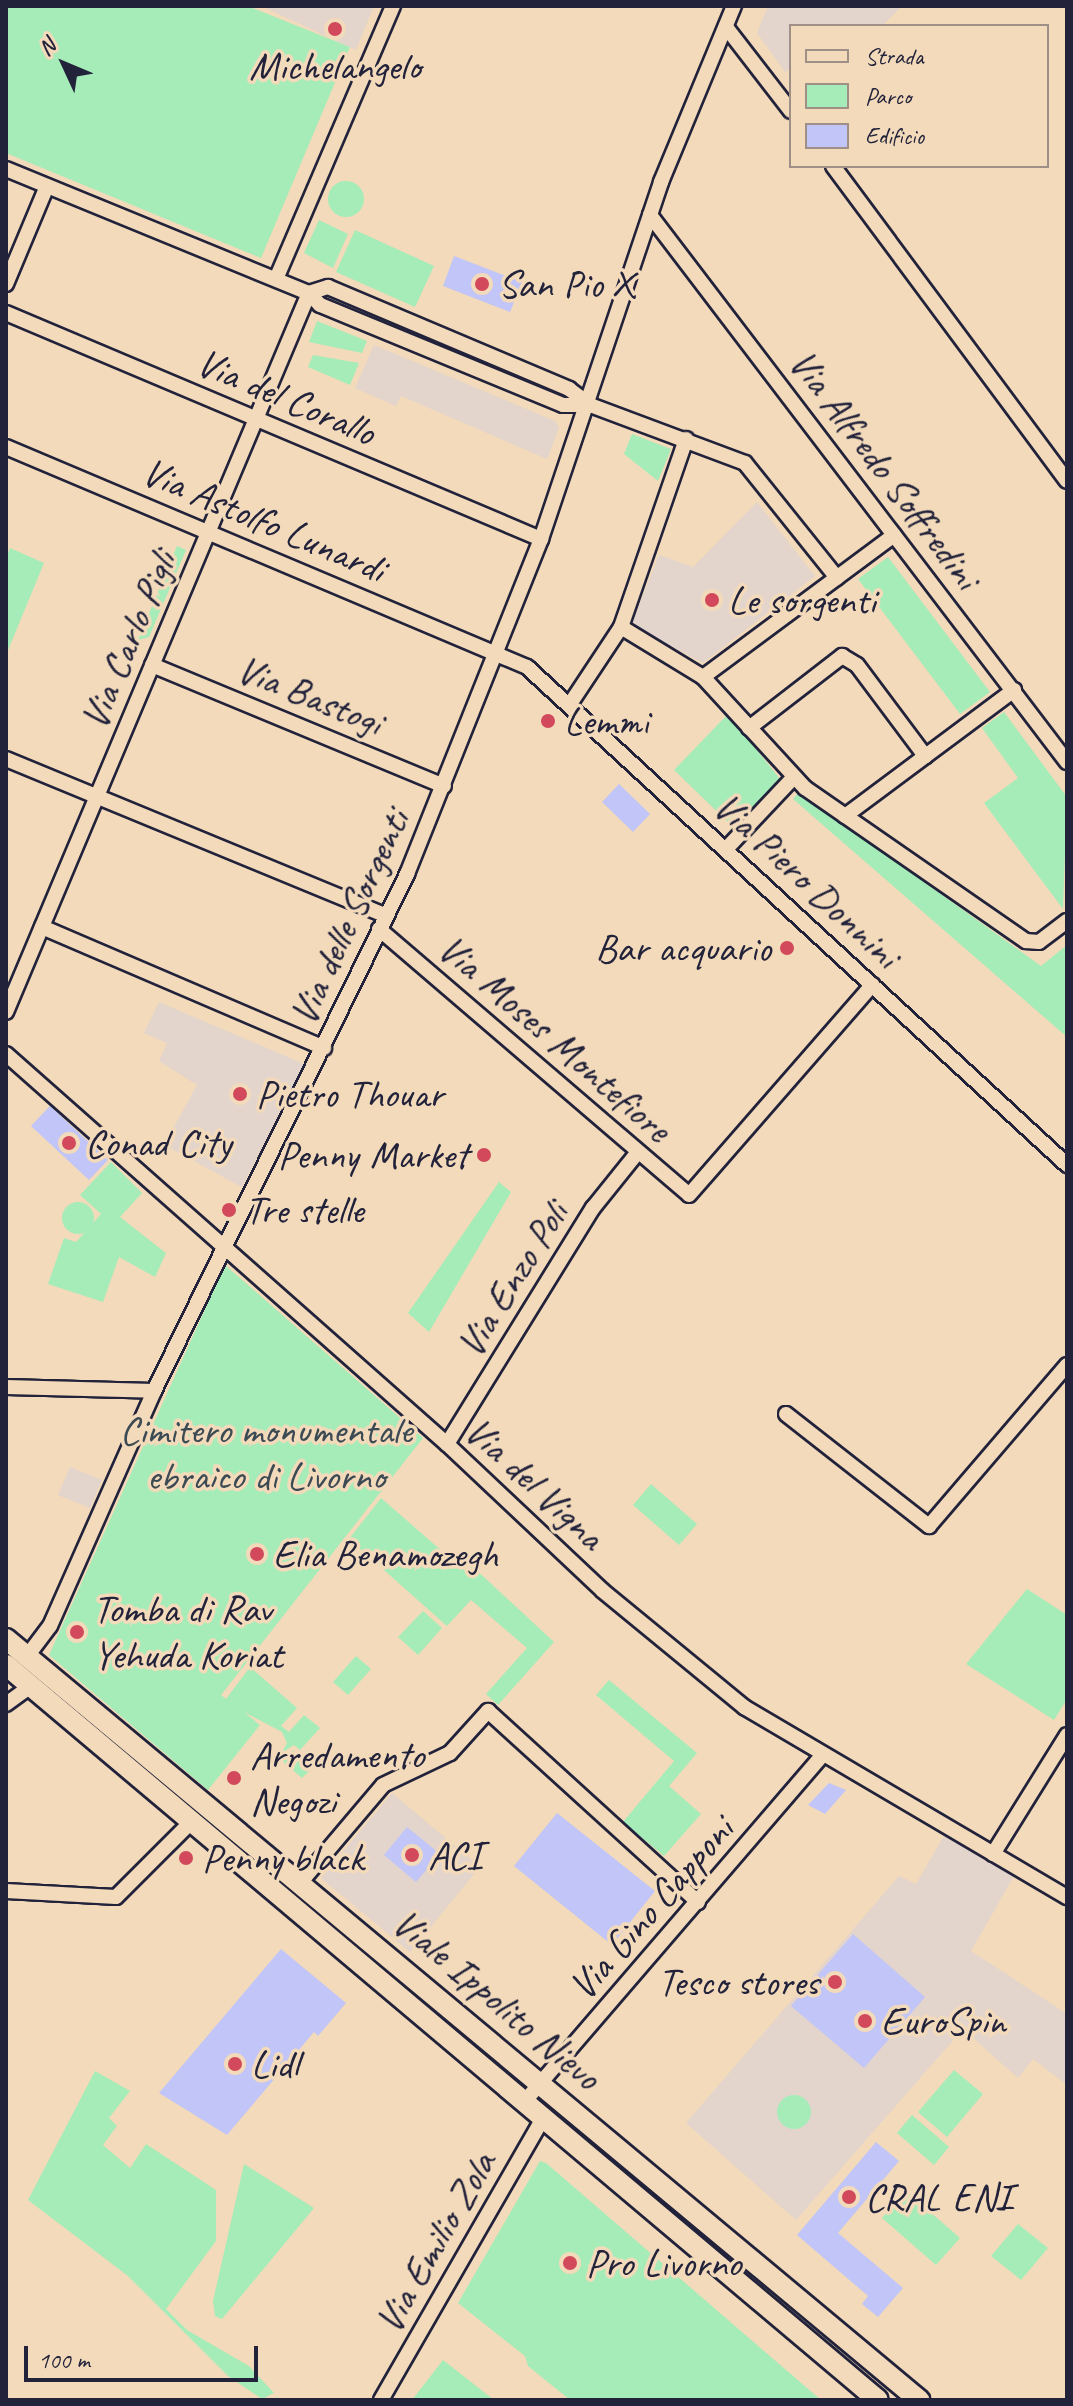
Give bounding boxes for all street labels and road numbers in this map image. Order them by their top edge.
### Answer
street label: Via del Corallo [190,338,382,456]
street label: Via Alfredo Soffredini [779,340,991,598]
street label: Via Astolfo Lunardi [136,448,392,592]
street label: Via Carlo Pigli [69,544,187,736]
street label: Via Bastogi [230,644,390,746]
street label: Via Piero Donnini [704,782,910,978]
street label: Via delle Sorgenti [278,802,420,1032]
street label: Via Moses Montefiore [429,924,681,1152]
street label: Via Enzo Poli [446,1192,578,1366]
street label: Via del Vigna [455,1406,615,1560]
street label: Via Gino Capponi [558,1806,744,2010]
street label: Viale Ippolito Nievo [383,1898,611,2100]
street label: Via Emilio Zola [365,2144,505,2340]

